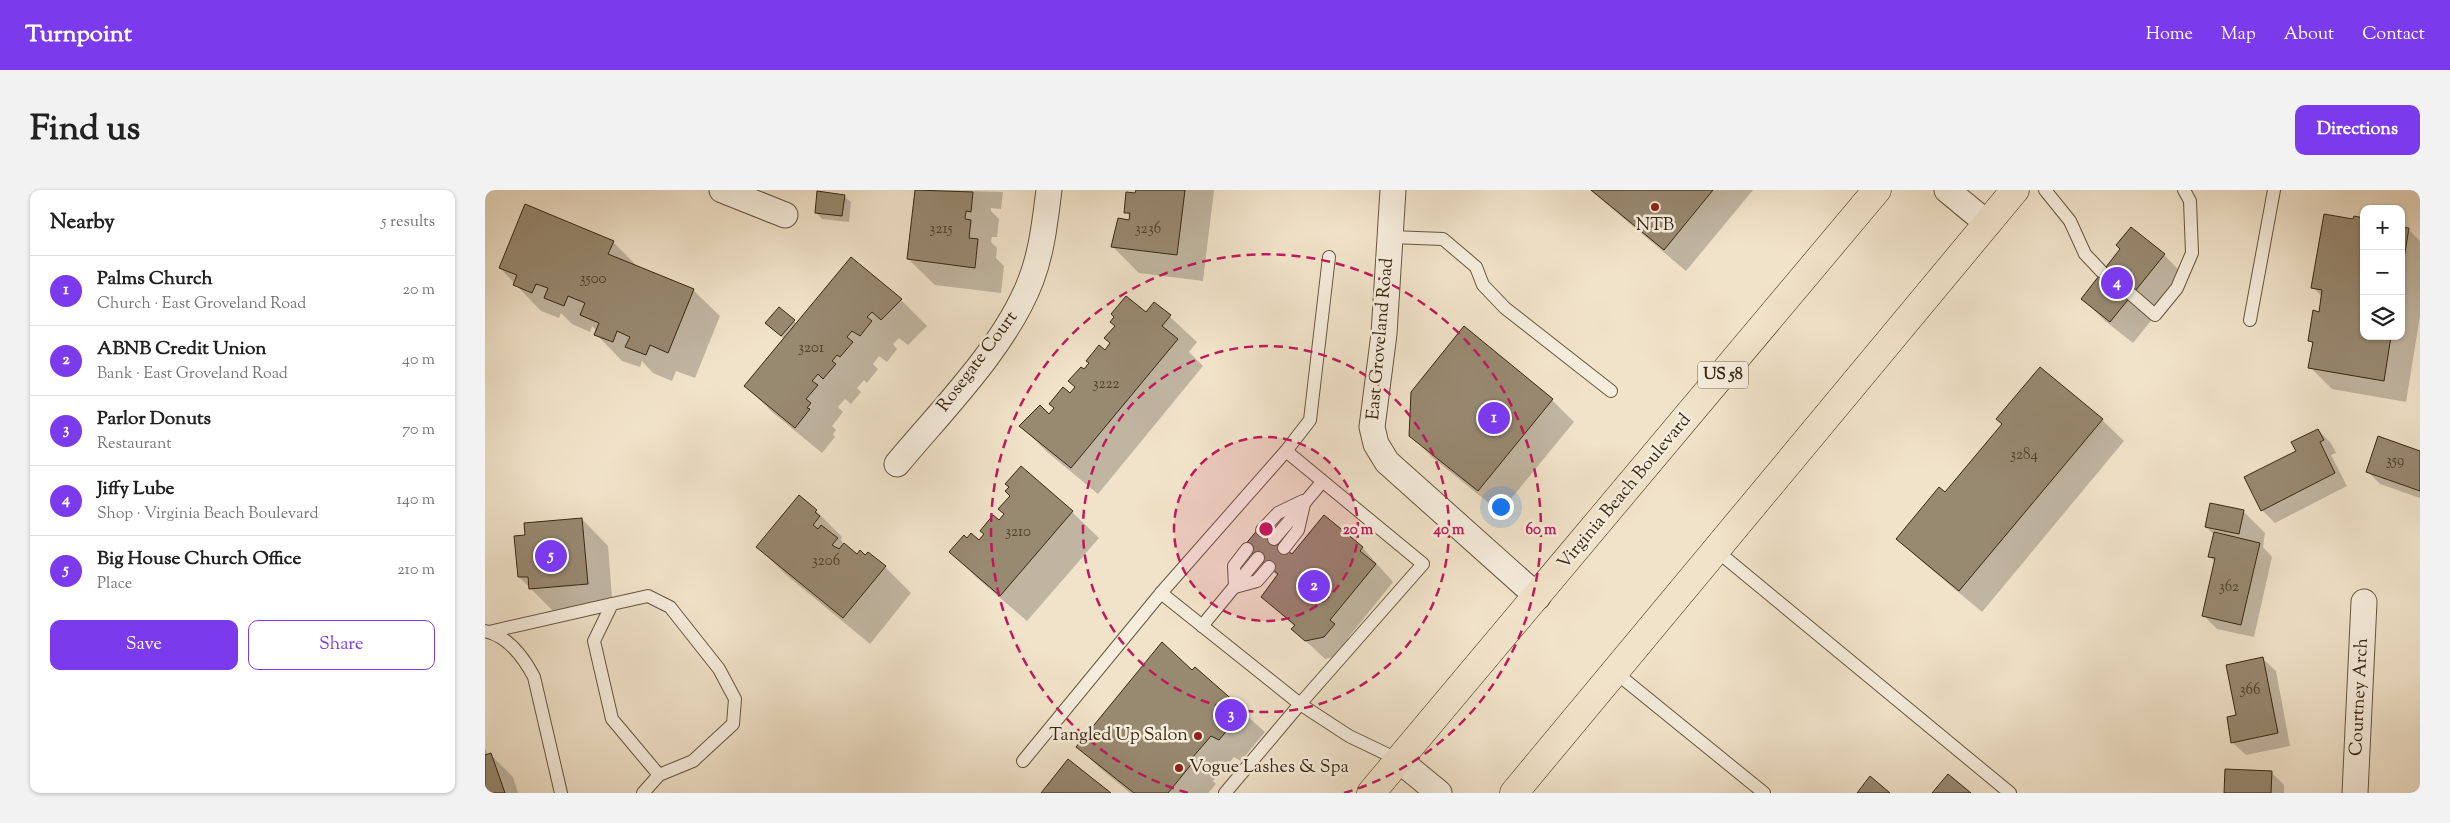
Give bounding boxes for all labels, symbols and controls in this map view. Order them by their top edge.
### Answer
text: Turnpoint [25,18,132,52]
text: Home [2146,22,2193,48]
text: Map [2221,22,2256,48]
text: About [2284,22,2334,48]
text: Contact [2362,22,2425,48]
text: Find us [30,105,140,156]
button: Directions [2295,105,2420,155]
marker: NTB [1649,201,1661,213]
map controls [2360,205,2405,340]
button: + [2360,205,2405,250]
text: Nearby [50,208,115,238]
text: 5 results [381,211,435,234]
place label: NTB [1636,213,1674,239]
house number: 3215 [929,219,953,240]
house number: 3236 [1135,219,1161,240]
button: − [2360,250,2405,295]
street label: East Groveland Road [1361,257,1401,421]
pin: 4 [2101,264,2133,302]
text: Palms Church [97,266,213,293]
house number: 3500 [579,269,607,290]
text: 1 [63,279,69,302]
text: 20 m [402,279,435,302]
text: Church · East Groveland Road [97,293,306,316]
button: layers [2360,295,2405,340]
street label: Rosegate Court [931,306,1025,418]
text: ABNB Credit Union [97,336,267,363]
house number: 3201 [798,338,824,359]
text: 2 [62,349,70,372]
text: 40 m [402,349,435,372]
road number: US 58 [1698,362,1748,388]
text: Bank · East Groveland Road [97,363,288,386]
house number: 3222 [1092,374,1120,395]
pin: 1 [1478,399,1510,437]
text: Parlor Donuts [97,406,211,433]
street label: Virginia Beach Boulevard [1552,409,1698,575]
text: 3 [63,419,69,442]
text: 70 m [402,419,435,442]
text: Restaurant [97,433,172,456]
house number: 3284 [2010,445,2038,466]
house number: 359 [2386,451,2404,472]
text: Jiffy Lube [97,476,174,503]
text: 4 [62,489,70,512]
text: 140 m [397,489,435,512]
your location [1488,494,1514,520]
text: Shop · Virginia Beach Boulevard [97,503,318,526]
centre of rings [1257,520,1275,538]
text: 20 m [1343,520,1374,541]
text: 40 m [1433,520,1465,541]
text: 60 m [1526,520,1557,541]
house number: 3210 [1005,522,1031,543]
pin: 5 [535,537,567,575]
text: Big House Church Office [97,546,301,573]
house number: 3206 [812,551,840,572]
text: 5 [63,559,69,582]
text: 210 m [397,559,435,582]
pin: 2 [1298,567,1330,605]
text: Place [97,573,132,596]
house number: 362 [2219,577,2239,598]
button: Save [50,620,238,670]
button: Share [248,620,435,670]
street label: Courtney Arch [2344,637,2376,757]
house number: 366 [2240,680,2260,701]
pin: 3 [1215,696,1247,734]
place label: Tangled Up Salon [1049,723,1188,749]
marker: Tangled Up Salon [1192,730,1204,742]
place label: Vogue Lashes & Spa [1189,755,1349,781]
marker: Vogue Lashes & Spa [1173,762,1185,774]

